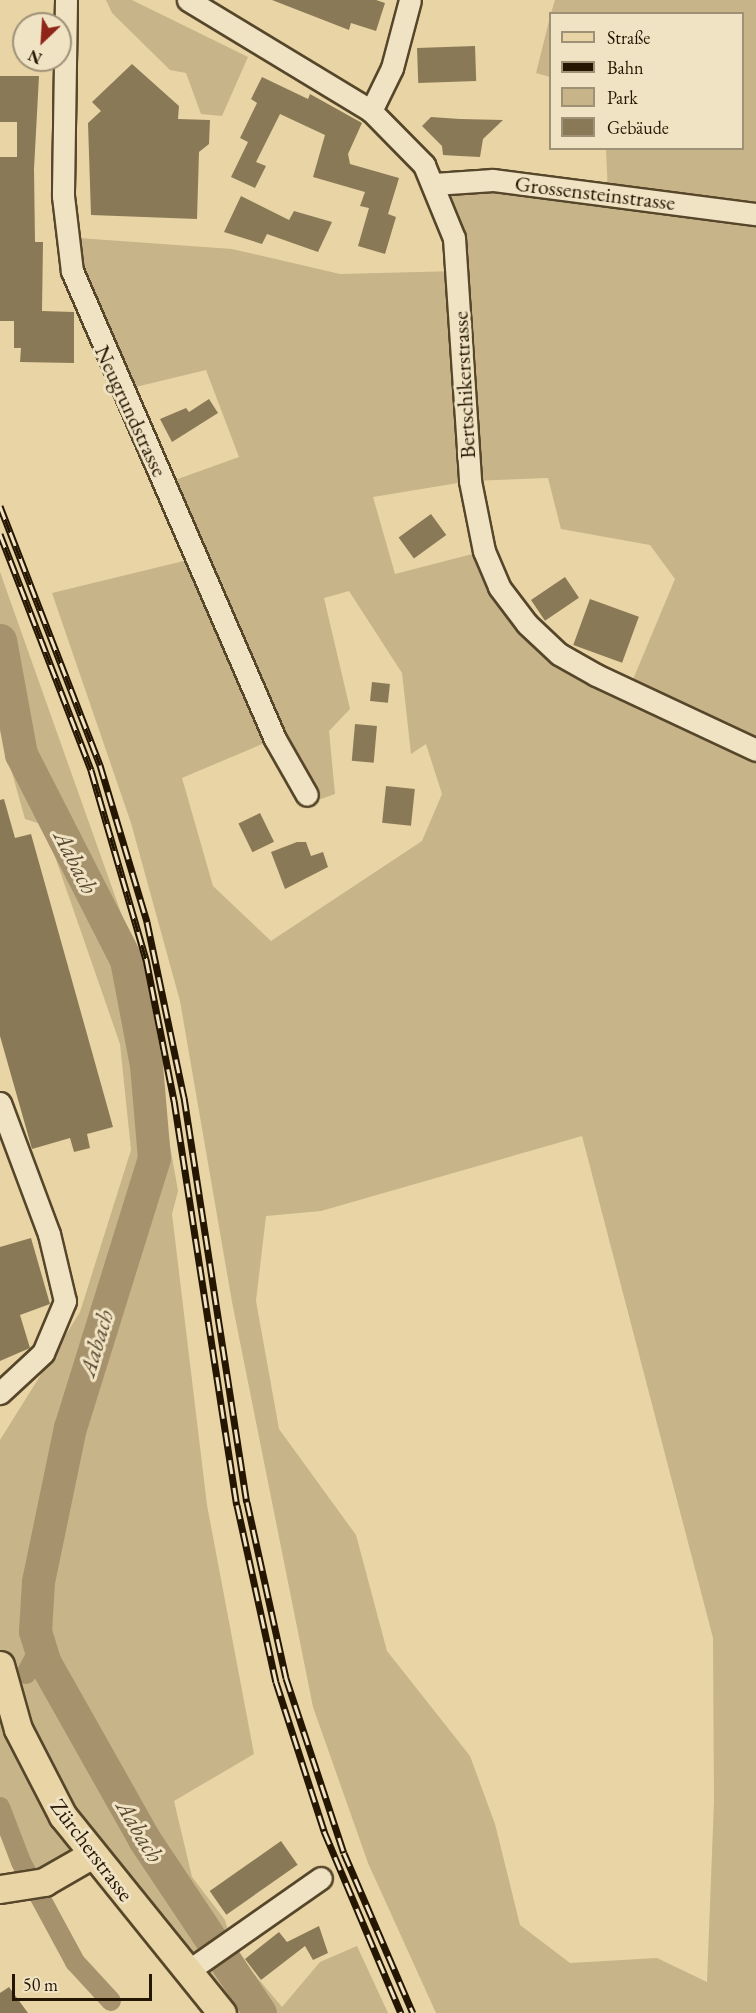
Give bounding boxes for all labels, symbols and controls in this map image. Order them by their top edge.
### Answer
north arrow [12,12,72,72]
legend [549,12,744,150]
text: Straße [607,26,650,49]
text: N [25,45,45,69]
text: Bahn [607,56,644,79]
text: Park [607,86,638,109]
text: Gebäude [607,116,669,139]
street label: Grossensteinstrasse [513,170,677,216]
street label: Bertschikerstrasse [447,311,481,459]
street label: Neugrundstrasse [89,341,173,481]
water label: Aabach [48,825,104,899]
water label: Aabach [72,1306,120,1380]
street label: Zürcherstrasse [45,1794,139,1906]
water label: Aabach [110,1794,170,1868]
scale bar [15,1962,154,2000]
text: 50 m [23,1973,58,1996]

